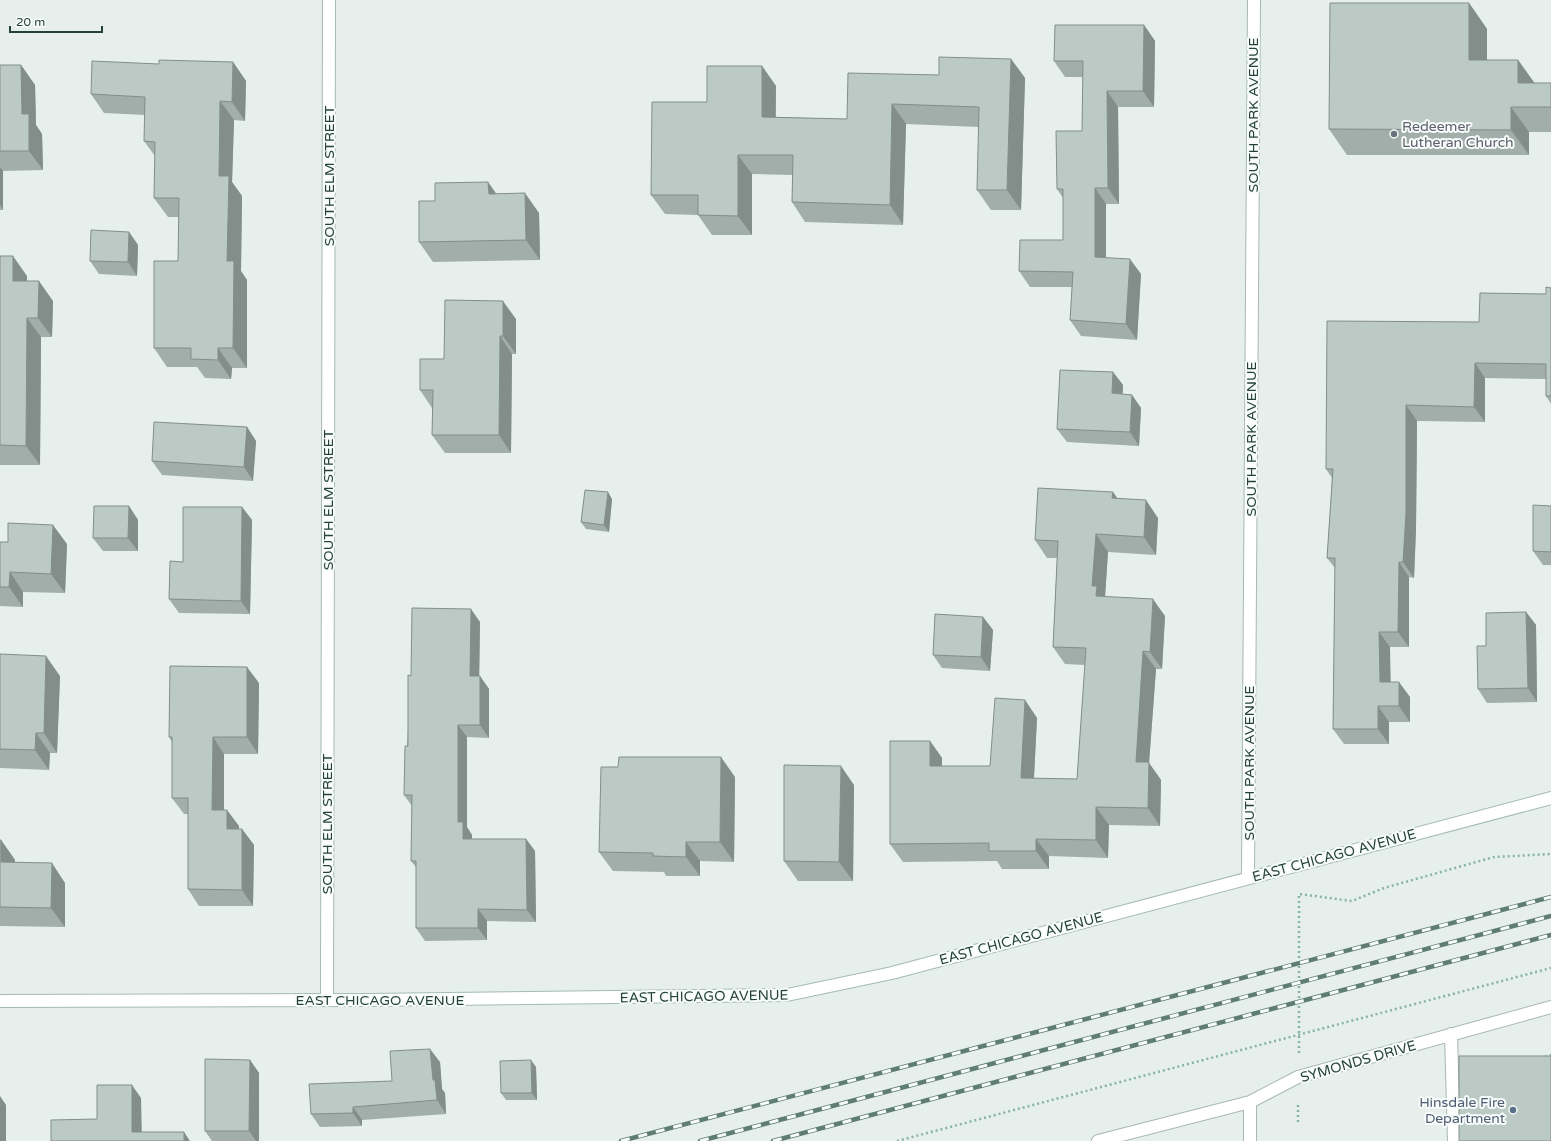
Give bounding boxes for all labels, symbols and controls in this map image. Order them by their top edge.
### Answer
scale bar [10,8,102,34]
text: 20 m [16,15,45,29]
street label: SOUTH PARK AVENUE [1245,38,1262,192]
street label: SOUTH ELM STREET [321,105,338,246]
place label: Redeemer Lutheran Church [1402,118,1514,151]
marker: Redeemer Lutheran Church [1389,129,1399,139]
street label: SOUTH PARK AVENUE [1243,362,1260,516]
street label: SOUTH ELM STREET [320,429,337,570]
street label: SOUTH PARK AVENUE [1241,686,1258,840]
street label: SOUTH ELM STREET [319,753,336,894]
street label: EAST CHICAGO AVENUE [1250,825,1418,886]
street label: EAST CHICAGO AVENUE [937,908,1105,969]
street label: EAST CHICAGO AVENUE [619,987,789,1006]
street label: EAST CHICAGO AVENUE [296,992,464,1009]
street label: SYMONDS DRIVE [1298,1037,1418,1086]
place label: Hinsdale Fire Department [1419,1094,1506,1127]
marker: Hinsdale Fire Department [1508,1105,1518,1115]

